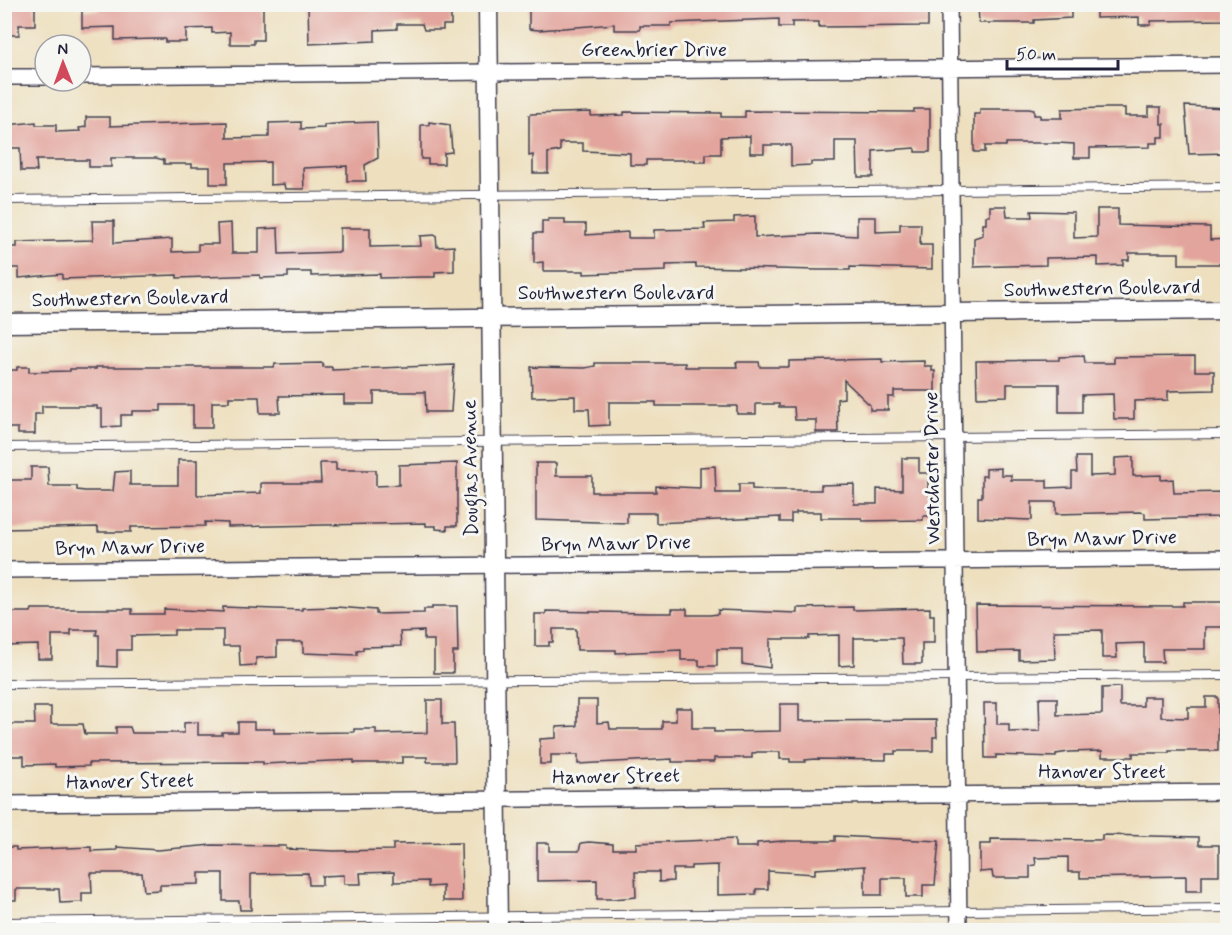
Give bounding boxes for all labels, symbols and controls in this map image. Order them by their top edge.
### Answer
north arrow [33,33,93,93]
scale bar [1007,33,1118,71]
street label: Greenbrier Drive [581,37,727,64]
text: N [57,39,68,60]
text: 50 m [1016,43,1056,67]
street label: Southwestern Boulevard [1004,274,1200,304]
street label: Southwestern Boulevard [518,280,714,307]
street label: Southwestern Boulevard [32,284,228,314]
street label: Westchester Drive [918,391,948,545]
street label: Douglas Avenue [456,399,488,537]
street label: Bryn Mawr Drive [1027,524,1177,554]
street label: Bryn Mawr Drive [541,529,691,559]
street label: Bryn Mawr Drive [55,533,205,563]
street label: Hanover Street [1038,759,1166,786]
street label: Hanover Street [552,762,680,792]
street label: Hanover Street [66,767,194,797]

